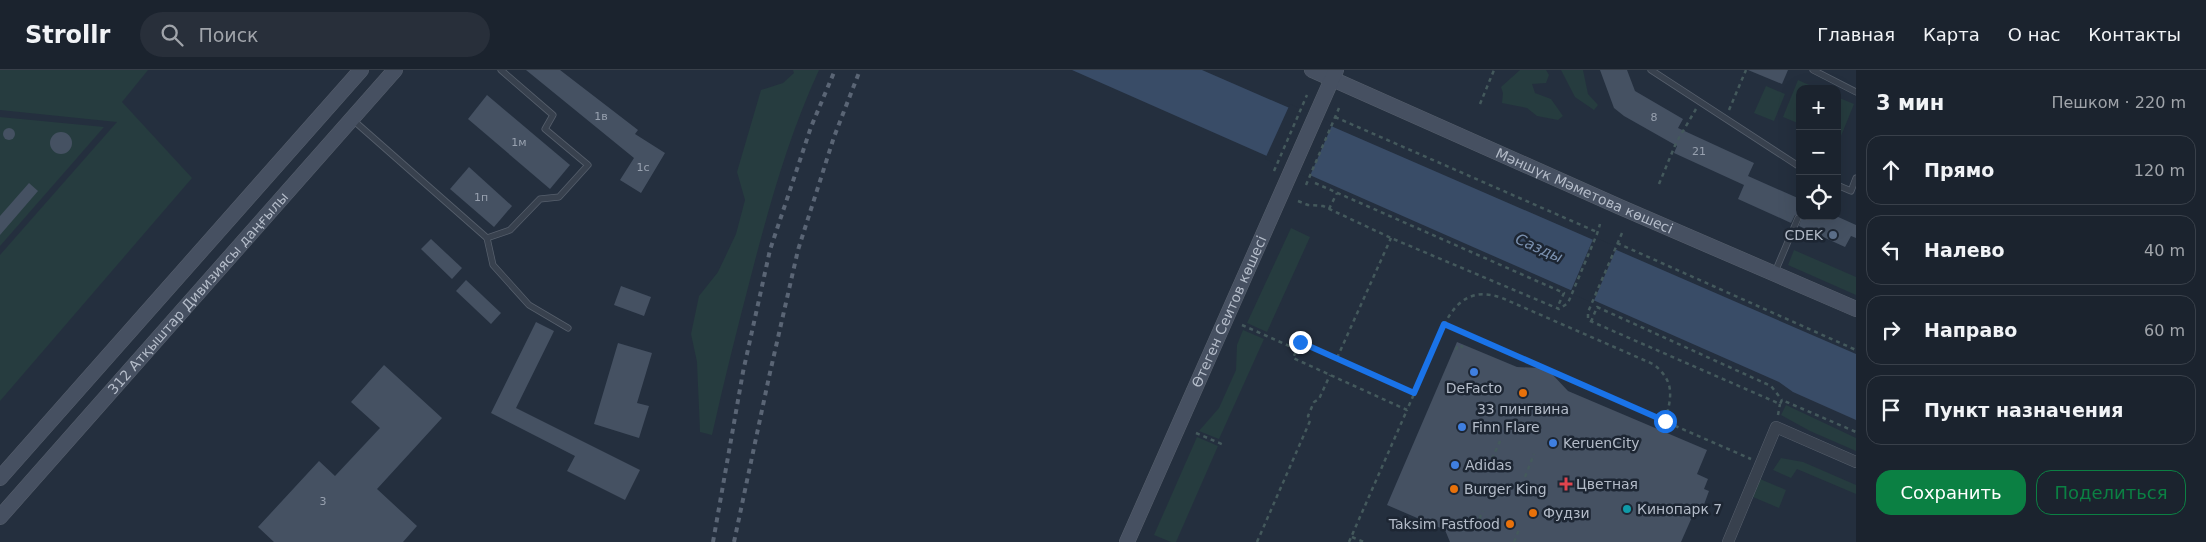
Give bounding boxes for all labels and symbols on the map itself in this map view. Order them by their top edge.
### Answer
house number: 1в [594,110,608,123]
house number: 8 [1651,111,1658,124]
house number: 1м [511,136,527,149]
street label: Мәншүк Мәметова көшесі [1493,145,1675,237]
house number: 21 [1692,145,1706,158]
house number: 1с [636,161,650,174]
street label: 312 Атқыштар Дивизиясы даңғылы [105,189,291,397]
house number: 1п [474,191,488,204]
place label: CDEK [1784,227,1824,243]
marker: CDEK [1827,229,1839,241]
water label: Сазды [1513,230,1566,266]
street label: Өтеген Сеитов көшесі [1188,233,1270,390]
route end [1289,331,1312,354]
marker: DeFacto [1468,366,1480,378]
place label: DeFacto [1446,380,1502,396]
marker: 33 пингвина [1517,387,1529,399]
place label: 33 пингвина [1477,401,1569,417]
route start [1654,410,1677,433]
place label: Finn Flare [1472,419,1540,435]
marker: Finn Flare [1456,421,1468,433]
place label: KeruenCity [1563,435,1640,451]
marker: KeruenCity [1547,437,1559,449]
place label: Adidas [1465,457,1512,473]
marker: Adidas [1449,459,1461,471]
place label: Цветная [1576,476,1638,492]
marker: Цветная [1560,478,1572,490]
place label: Burger King [1464,481,1547,497]
marker: Burger King [1448,483,1460,495]
house number: 3 [320,495,327,508]
place label: Кинопарк 7 [1637,501,1722,517]
marker: Кинопарк 7 [1621,503,1633,515]
place label: Фудзи [1543,505,1590,521]
marker: Фудзи [1527,507,1539,519]
place label: Taksim Fastfood [1388,516,1500,532]
marker: Taksim Fastfood [1504,518,1516,530]

